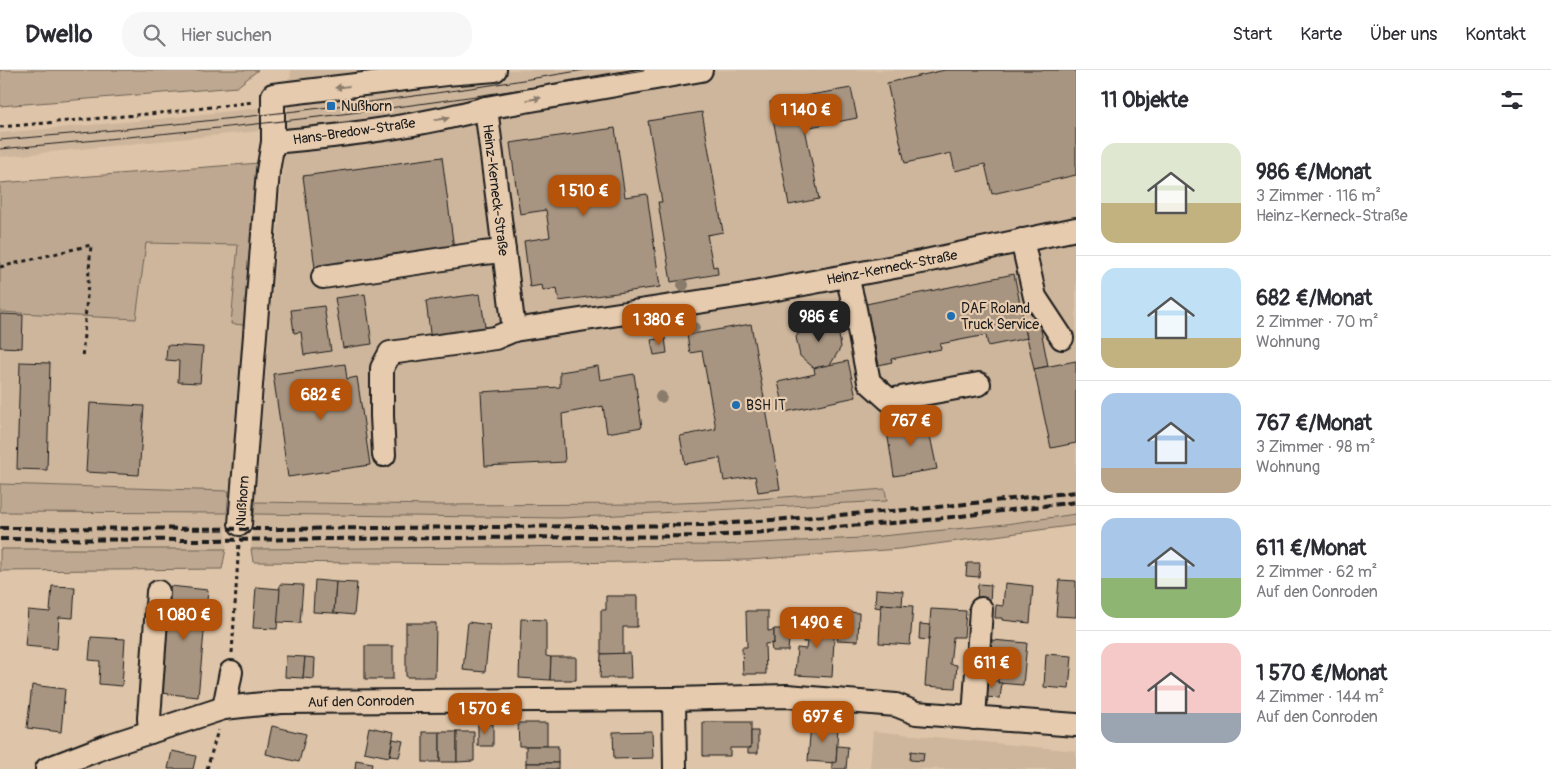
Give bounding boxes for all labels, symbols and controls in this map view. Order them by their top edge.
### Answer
search box [122,12,472,57]
text: Dwello [25,20,92,49]
icon: search [140,21,168,49]
text: Hier suchen [180,23,272,47]
text: Start [1232,23,1272,46]
text: Karte [1300,23,1342,46]
text: Über uns [1370,23,1437,46]
text: Kontakt [1465,23,1526,46]
one-way arrow [334,83,350,91]
icon: filters [1498,86,1526,114]
text: 11 Objekte [1101,87,1188,114]
pin: 1 140 € [760,93,852,136]
one-way arrow [526,95,542,103]
place label: Nußhorn [341,98,392,115]
marker: Nußhorn [325,100,337,112]
text: 1 140 € [781,100,831,120]
street label: Hans-Bredow-Straße [292,114,417,149]
one-way arrow [435,114,451,122]
street label: Heinz-Kerneck-Straße [479,123,512,257]
text: 986 €/Monat [1256,159,1371,186]
icon: home [1141,163,1201,223]
pin: 1 510 € [538,174,630,217]
text: 1 510 € [559,181,609,201]
text: 3 Zimmer · 116 m² [1256,186,1381,206]
text: Heinz-Kerneck-Straße [1256,206,1408,226]
street label: Heinz-Kerneck-Straße [825,246,959,288]
text: 682 €/Monat [1256,285,1372,312]
icon: home [1141,288,1201,348]
pin: 986 € [784,300,854,343]
place label: DAF Roland Truck Service [961,300,1039,333]
pin: 1 380 € [613,304,705,346]
text: 986 € [799,307,839,327]
text: 1 380 € [633,310,685,330]
marker: DAF Roland Truck Service [945,310,957,322]
text: 2 Zimmer · 70 m² [1256,312,1378,332]
text: Wohnung [1256,332,1320,352]
pin: 682 € [286,378,356,421]
text: 682 € [301,385,341,405]
place label: BSH IT [746,397,786,414]
marker: BSH IT [730,399,742,411]
pin: 767 € [876,404,946,447]
text: 767 €/Monat [1256,410,1372,437]
text: 767 € [891,411,931,431]
icon: home [1141,413,1201,473]
text: 3 Zimmer · 98 m² [1256,437,1375,457]
text: Wohnung [1256,457,1320,477]
street label: Nußhorn [232,475,253,527]
text: 611 €/Monat [1256,535,1366,562]
icon: home [1141,538,1201,598]
text: 2 Zimmer · 62 m² [1256,562,1377,582]
text: Auf den Conroden [1256,582,1378,602]
pin: 1 080 € [138,598,230,641]
text: 1 080 € [157,605,211,625]
pin: 1 490 € [771,606,863,649]
text: 1 490 € [791,613,843,633]
pin: 611 € [957,646,1027,689]
text: 611 € [974,653,1010,673]
text: 1 570 €/Monat [1256,660,1387,687]
icon: home [1141,663,1201,723]
text: 4 Zimmer · 144 m² [1256,687,1384,707]
street label: Auf den Conroden [308,692,415,711]
pin: 1 570 € [439,692,531,735]
text: 1 570 € [459,699,511,719]
pin: 697 € [788,700,858,743]
text: 697 € [803,707,843,727]
text: Auf den Conroden [1256,707,1378,727]

